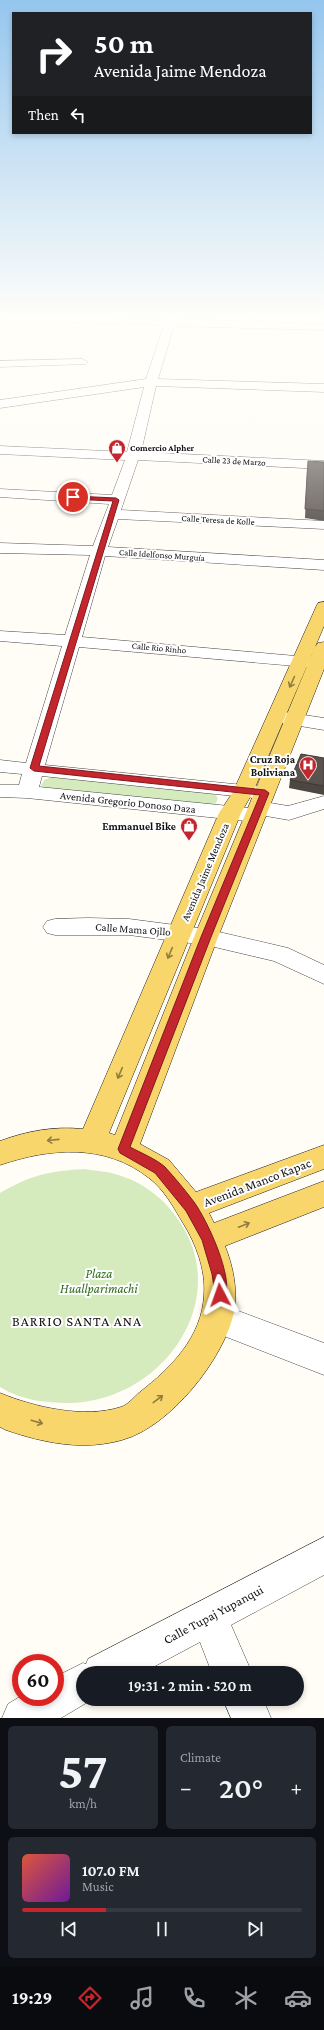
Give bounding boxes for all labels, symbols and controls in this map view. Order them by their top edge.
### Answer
icon: right [28,28,80,80]
text: 50 m [94,28,154,59]
text: Avenida Jaime Mendoza [94,61,266,81]
icon: left [67,104,89,126]
text: Then [28,107,59,123]
shop icon: Comercio Alpher [107,438,127,463]
place label: Comercio Alpher [130,443,195,453]
street label: Calle 23 de Marzo [202,454,266,468]
pin [56,480,90,514]
icon: arrive [62,486,84,508]
street label: Calle Teresa de Kolle [181,513,255,527]
street label: Calle Idelfonso Murguía [119,547,205,563]
street label: Calle Rio Rinho [131,641,187,655]
one-way arrow [288,675,295,687]
place label: Cruz Roja Boliviana [250,753,296,778]
hospital icon: Cruz Roja Boliviana [298,755,318,780]
street label: Avenida Gregorio Donoso Daza [60,789,196,816]
shop icon: Emmanuel Bike [179,816,199,841]
place label: Emmanuel Bike [102,820,176,832]
street label: Avenida Jaime Mendoza [179,821,232,923]
street label: Calle Mama Ojllo [95,920,172,939]
one-way arrow [166,947,173,959]
one-way arrow [116,1067,123,1079]
one-way arrow [47,1136,60,1144]
street label: Avenida Manco Kapac [201,1155,314,1210]
one-way arrow [238,1221,250,1229]
park label: Plaza Huallparimachi [60,1266,138,1296]
position arrow [199,1274,241,1316]
district label: BARRIO SANTA ANA [12,1313,142,1329]
one-way arrow [153,1395,164,1403]
one-way arrow [30,1418,43,1426]
street label: Calle Tupaj Yupanqui [161,1582,267,1648]
speed limit sign: 60 [12,1654,64,1706]
text: 19:31 · 2 min · 520 m [128,1678,252,1694]
text: 57 [58,1741,108,1799]
text: Climate [180,1750,221,1765]
text: 20° [219,1771,263,1804]
text: − [180,1775,192,1800]
text: + [290,1775,302,1800]
text: km/h [69,1796,97,1811]
text: 107.0 FM [82,1863,140,1879]
text: Music [82,1879,114,1894]
icon: previous [58,1918,80,1940]
icon: pause [151,1918,173,1940]
icon: next [244,1918,266,1940]
icon: directions [76,1984,104,2012]
icon: music [128,1984,156,2012]
icon: phone [180,1984,208,2012]
icon: climate [232,1984,260,2012]
icon: car [284,1984,312,2012]
text: 19:29 [12,1988,52,2008]

